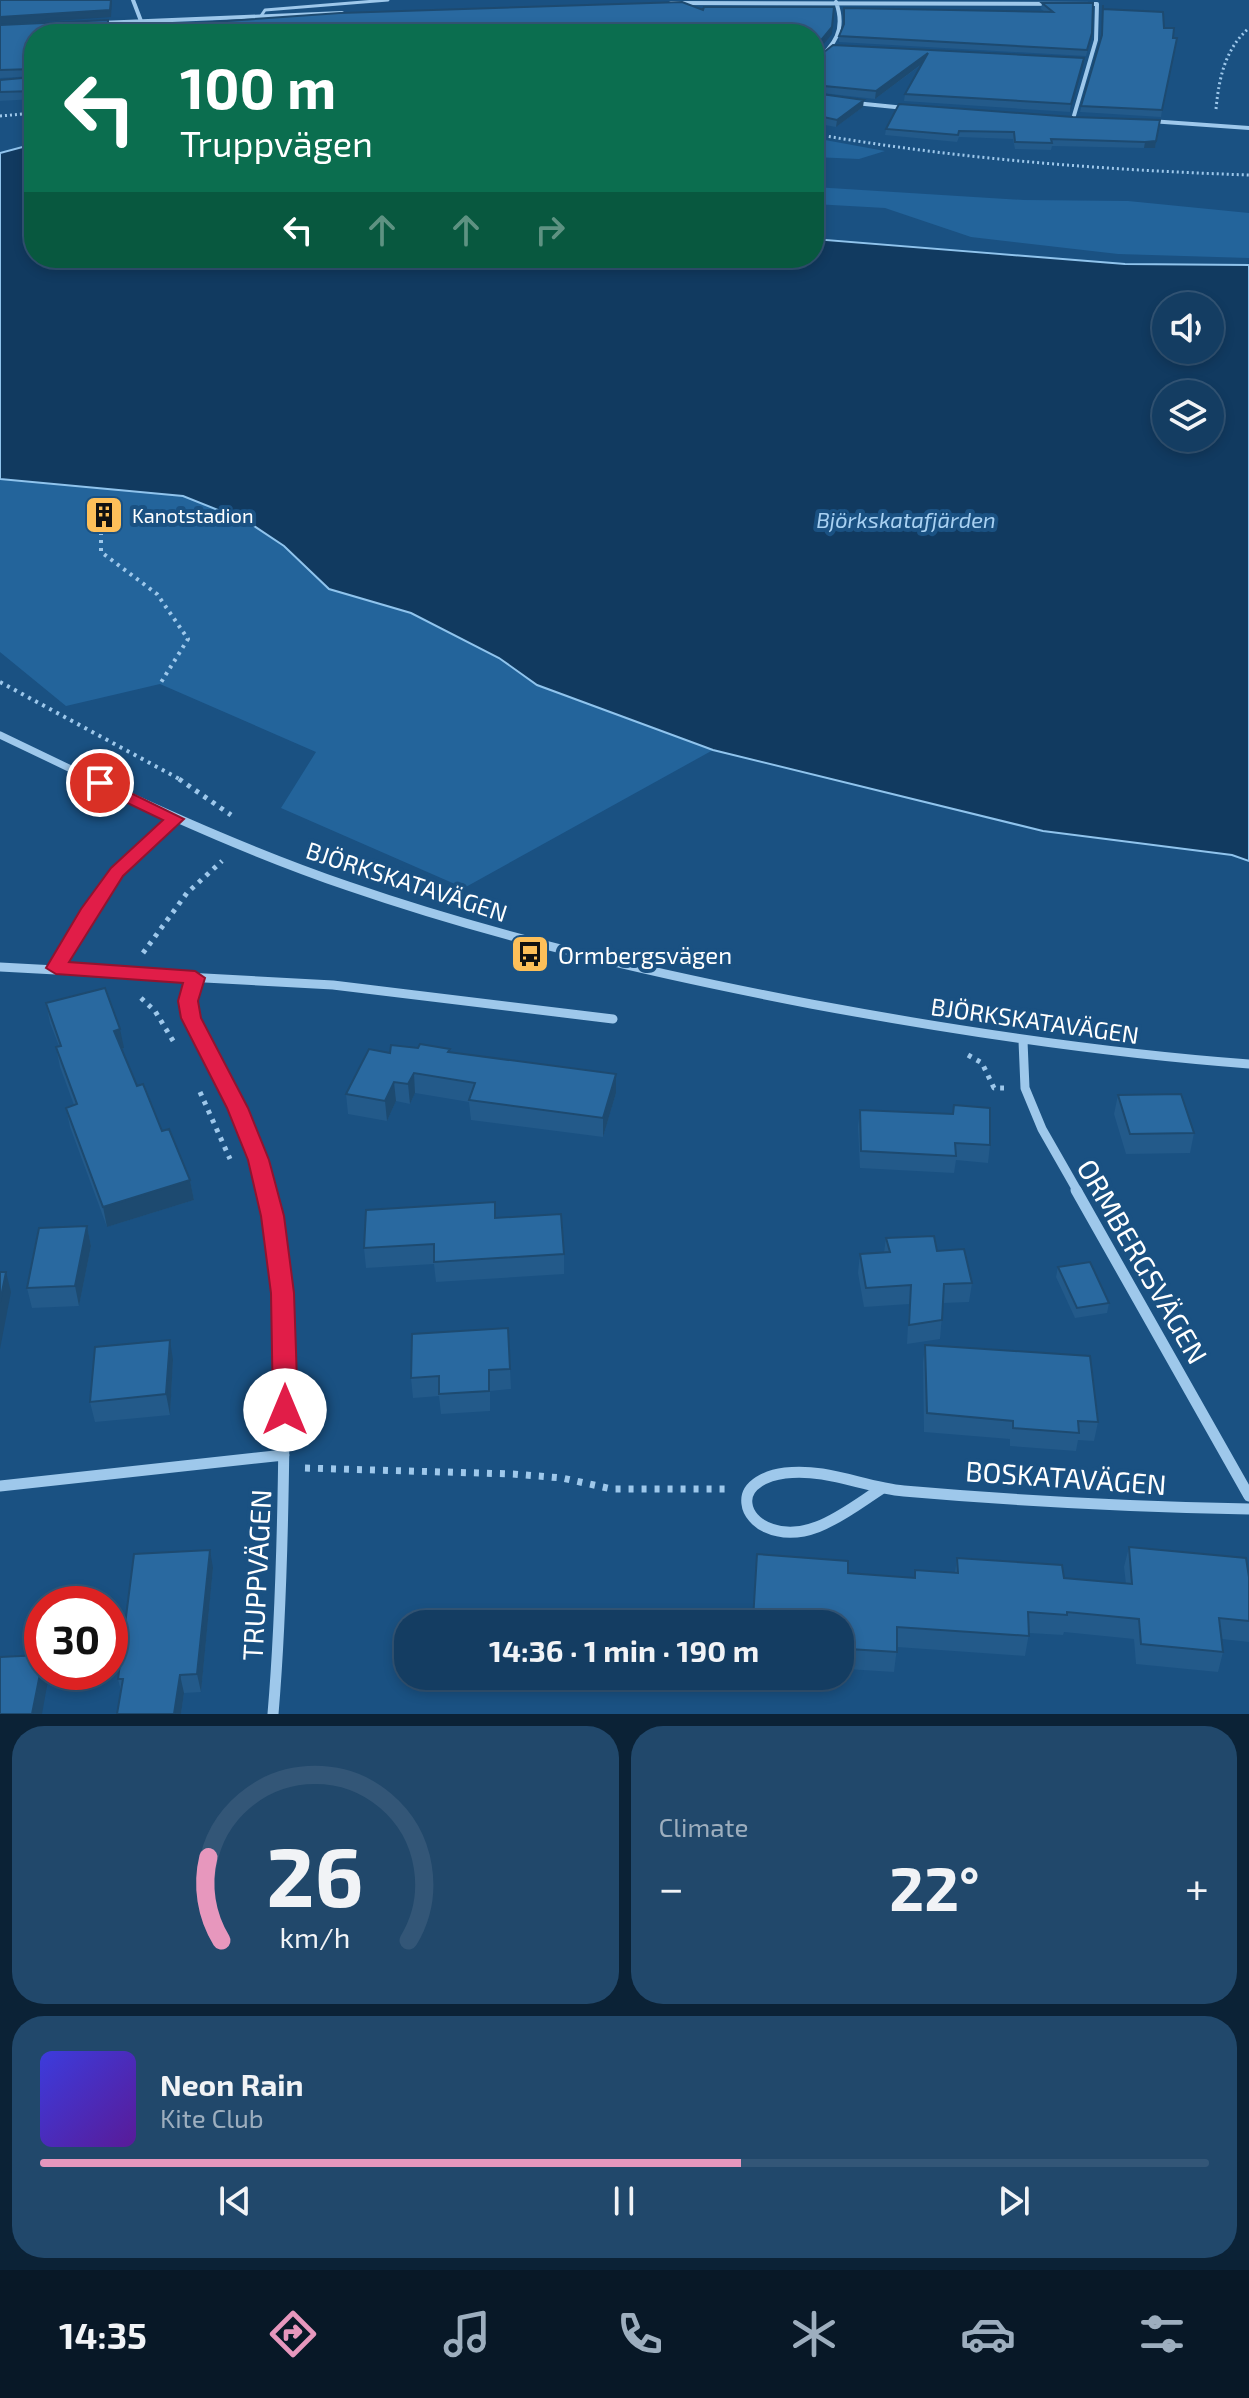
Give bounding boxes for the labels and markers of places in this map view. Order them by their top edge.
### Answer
building icon: Kanotstadion [83,494,125,536]
place label: Kanotstadion [132,503,254,527]
pin [66,749,134,817]
bus stop icon: Ormbergsvägen [509,933,551,975]
place label: Ormbergsvägen [558,940,732,969]

